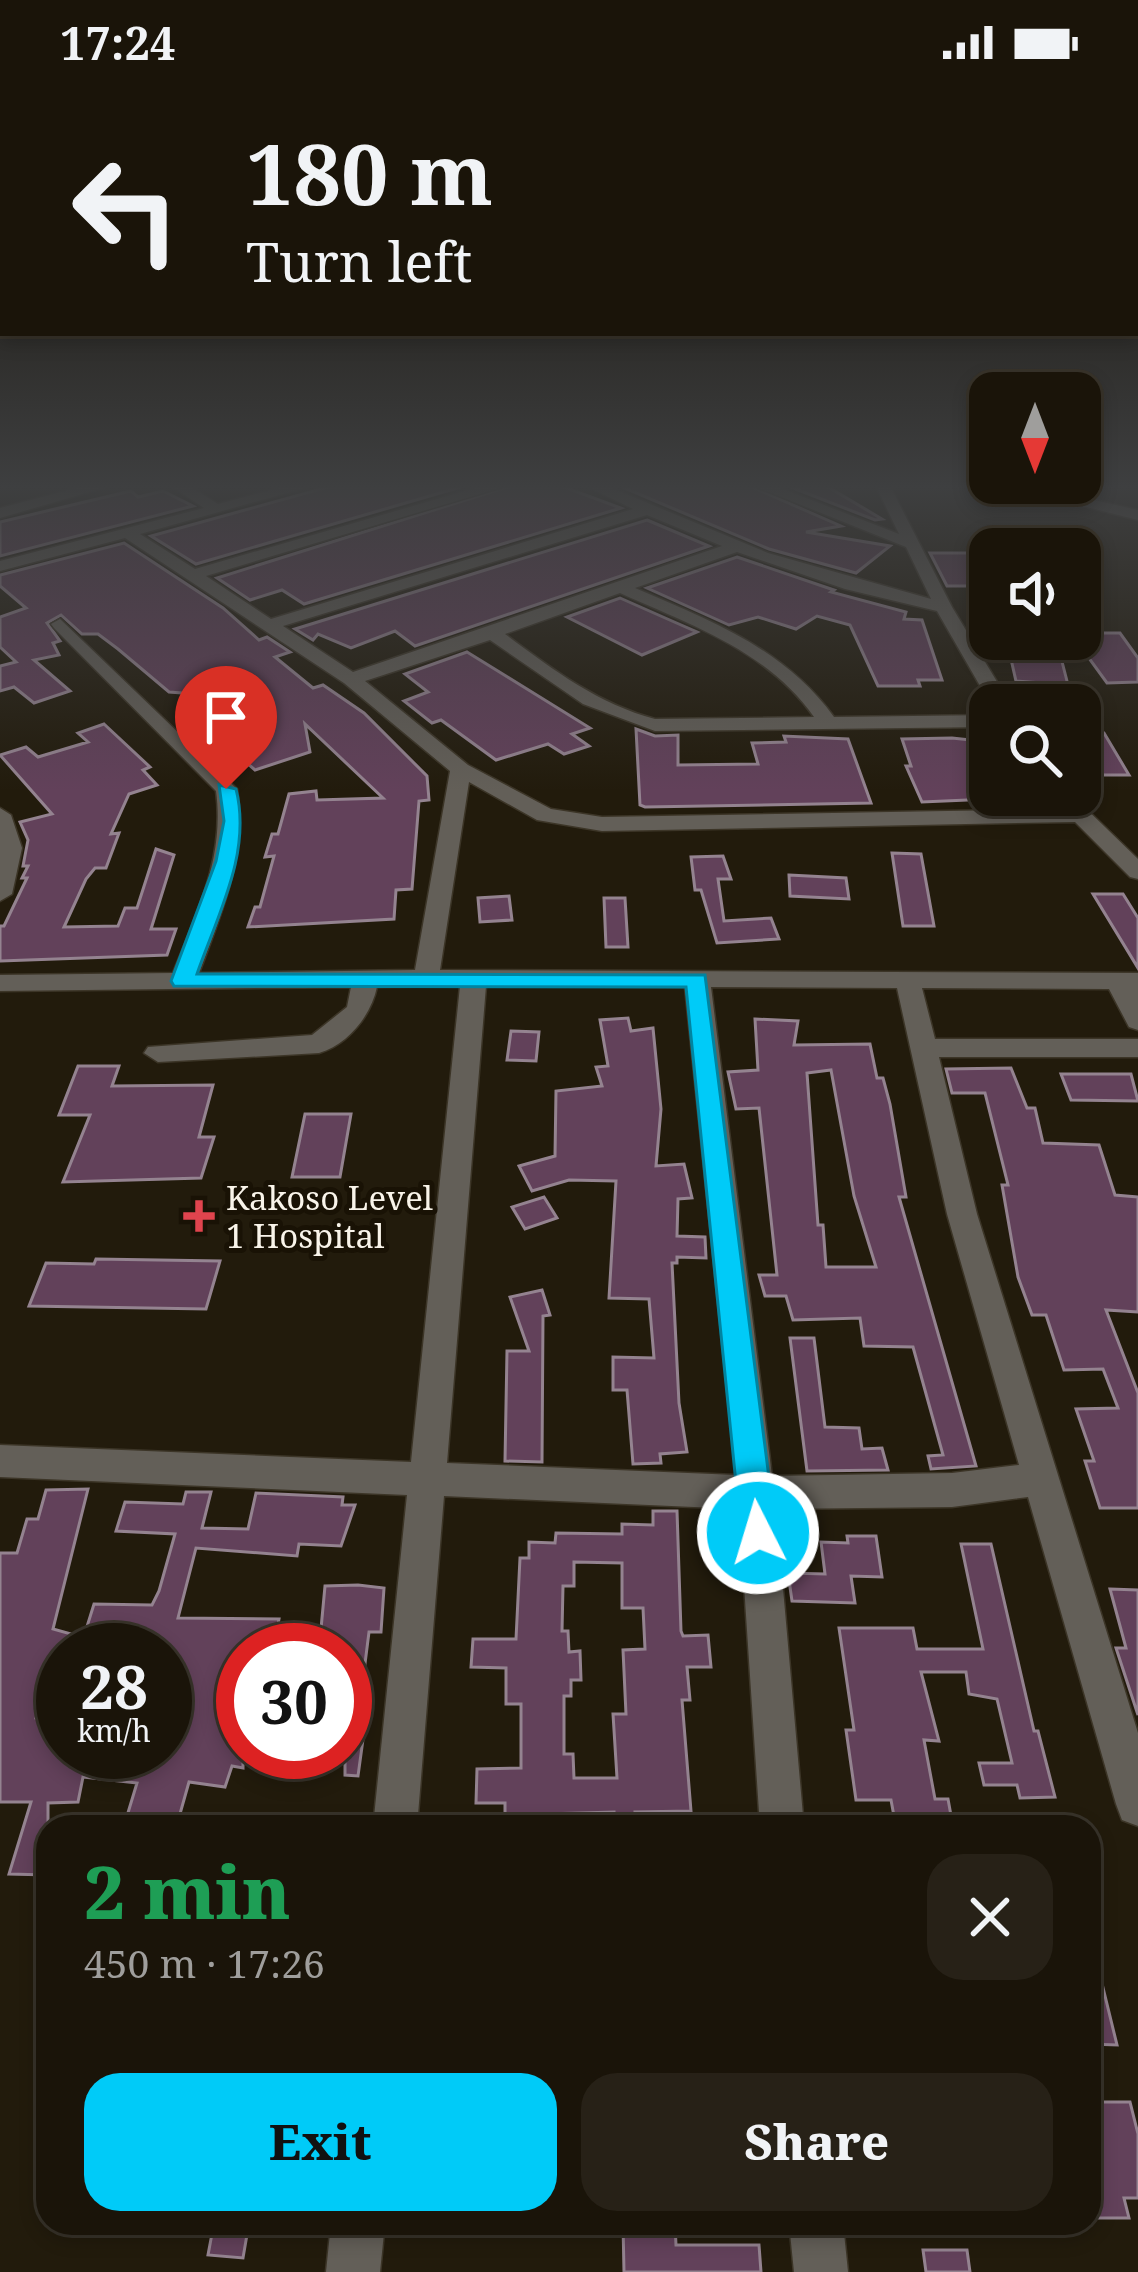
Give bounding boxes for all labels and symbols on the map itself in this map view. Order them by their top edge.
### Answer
north arrow [969,372,1101,504]
pin [175,666,277,789]
place label: Kakoso Level 1 Hospital [226,1175,433,1258]
marker: Kakoso Level 1 Hospital [183,1200,215,1232]
position arrow [695,1470,821,1596]
speed limit sign: 30 [216,1623,372,1779]

